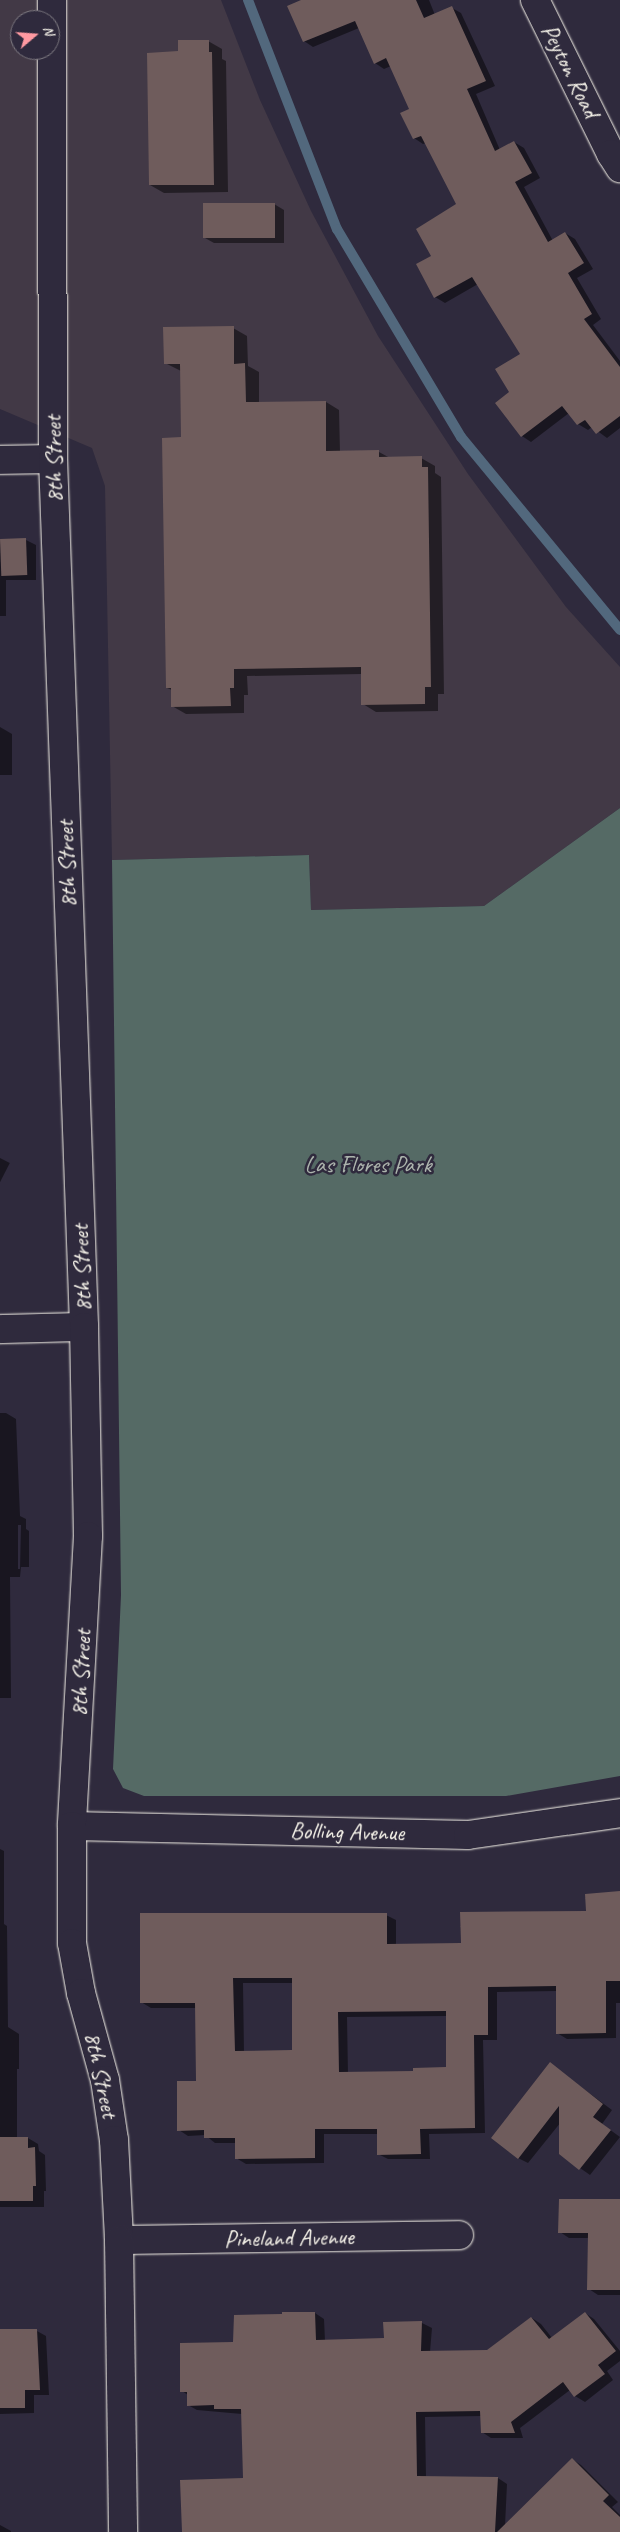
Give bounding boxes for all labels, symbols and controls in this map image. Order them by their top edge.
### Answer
north arrow [10,10,60,60]
street label: Peyton Road [535,20,605,122]
text: N [39,24,58,37]
street label: 8th Street [39,415,69,503]
street label: 8th Street [51,820,83,908]
park label: Las Flores Park [304,1151,432,1179]
street label: 8th Street [66,1224,98,1312]
street label: 8th Street [64,1628,98,1718]
street label: Bolling Avenue [290,1817,404,1847]
street label: 8th Street [78,2029,124,2121]
street label: Pineland Avenue [224,2222,354,2254]

